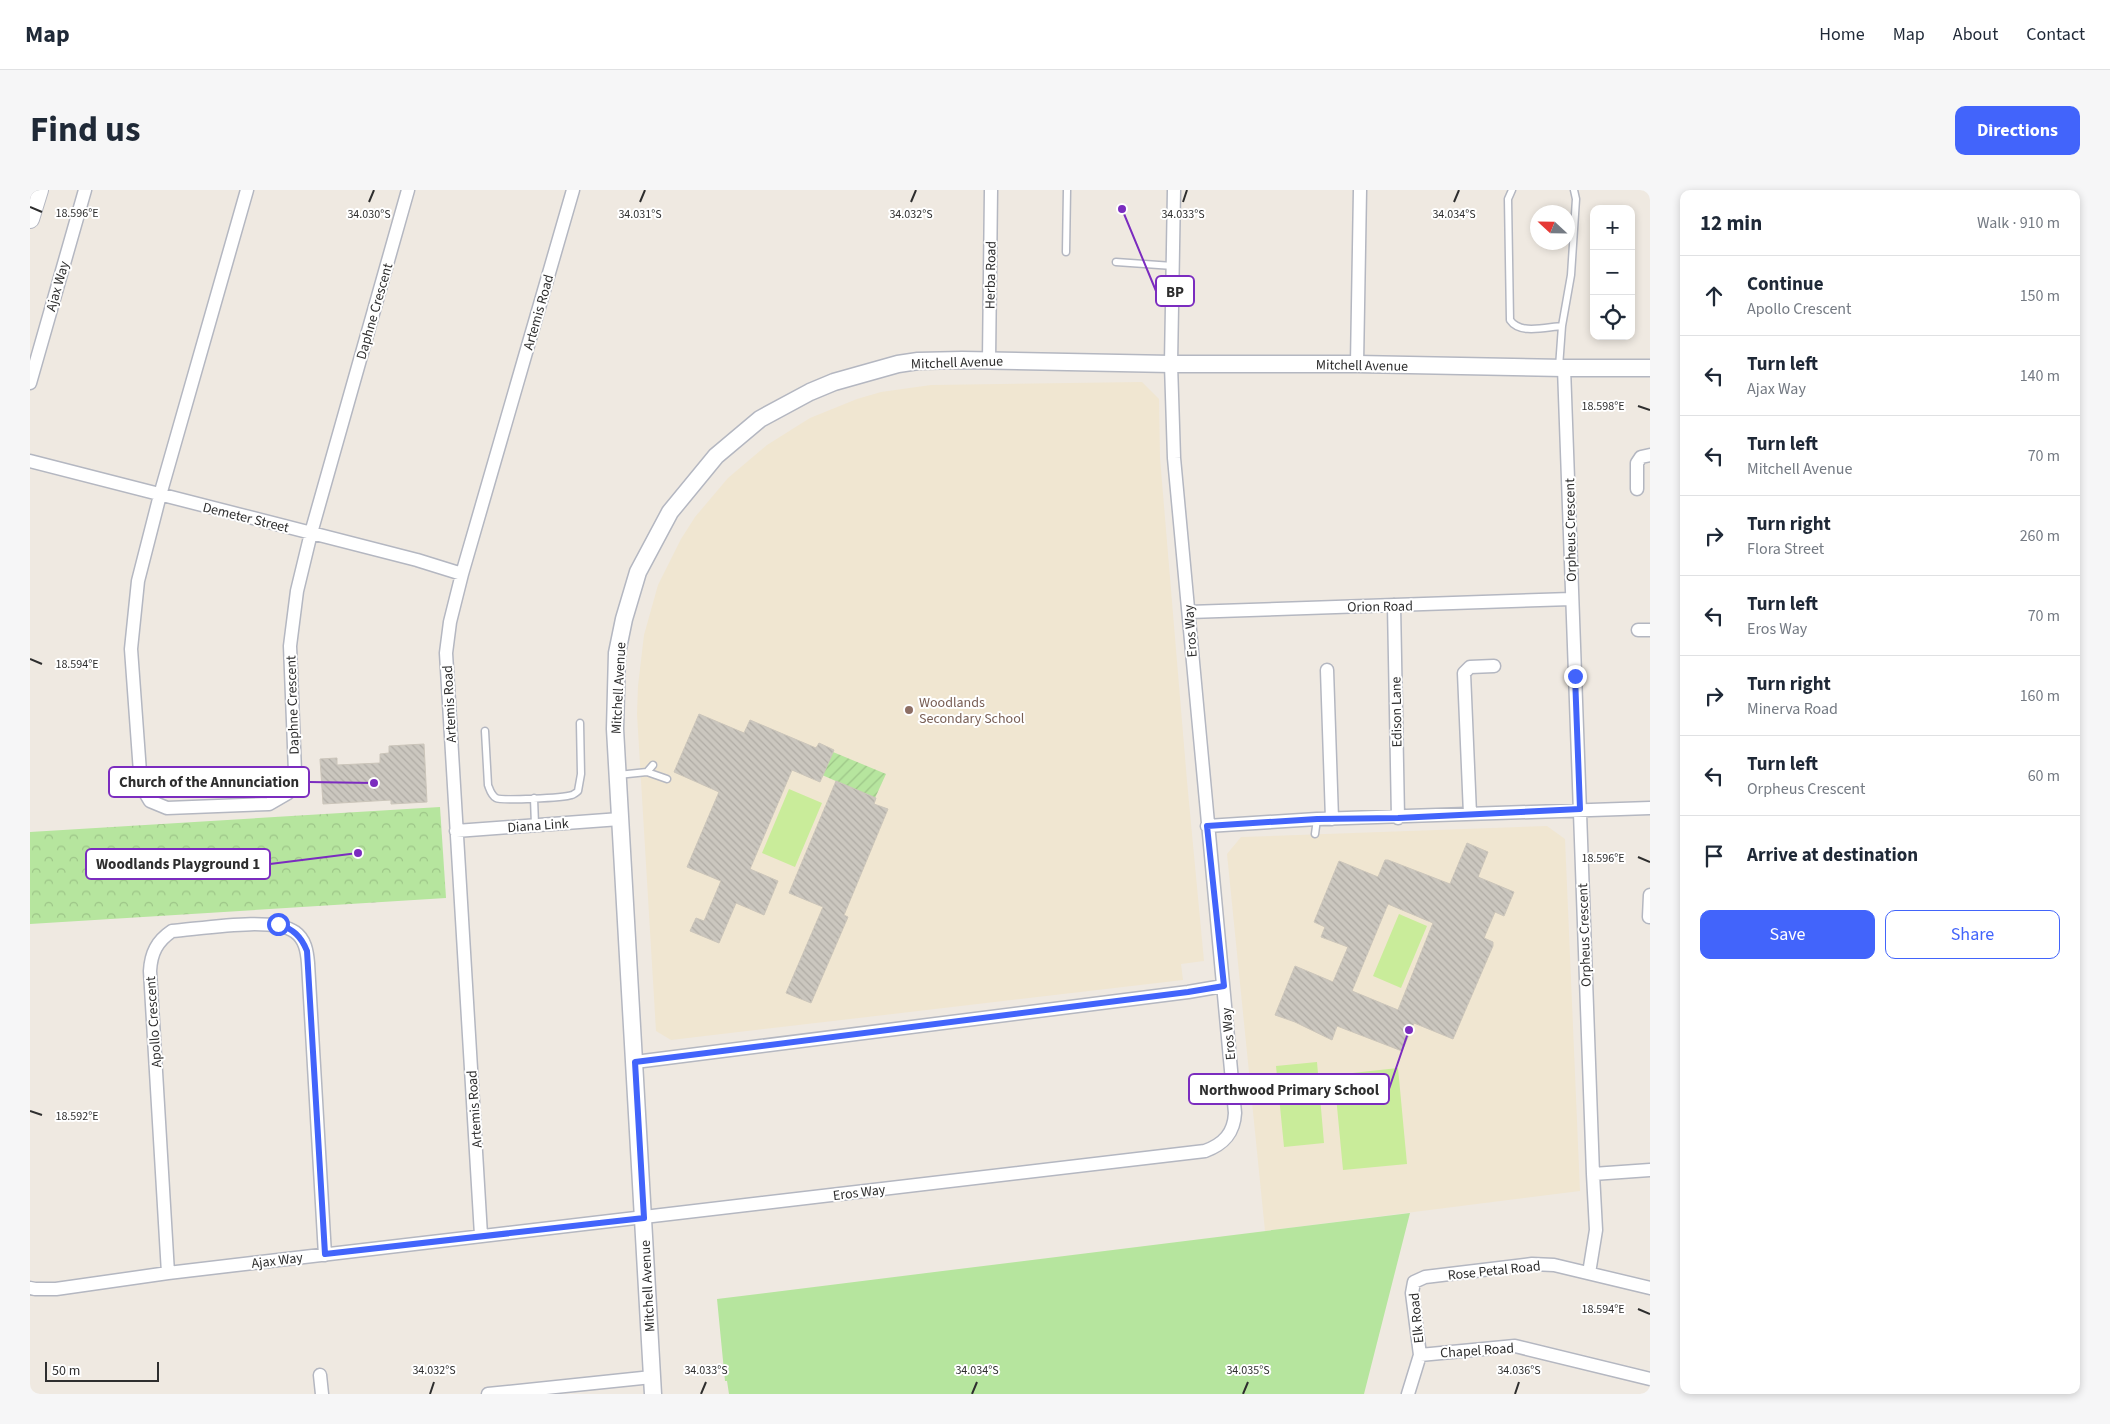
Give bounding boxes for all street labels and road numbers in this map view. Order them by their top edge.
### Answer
street label: Herba Road [980,241,1002,309]
street label: Ajax Way [41,258,75,314]
street label: Daphne Crescent [352,260,398,362]
street label: Artemis Road [519,272,559,352]
street label: Mitchell Avenue [911,351,1004,375]
street label: Mitchell Avenue [1316,355,1408,377]
street label: Orpheus Crescent [1560,478,1582,582]
street label: Demeter Street [201,498,291,538]
street label: Orion Road [1347,596,1413,618]
street label: Eros Way [1179,603,1203,658]
street label: Mitchell Avenue [607,641,631,735]
street label: Daphne Crescent [281,655,305,755]
street label: Artemis Road [438,665,462,743]
street label: Edison Lane [1386,676,1408,748]
street label: Diana Link [507,814,569,838]
street label: Orpheus Crescent [1573,883,1597,987]
street label: Apollo Crescent [141,975,167,1068]
street label: Eros Way [1217,1006,1241,1061]
street label: Artemis Road [462,1069,488,1148]
street label: Eros Way [832,1180,887,1206]
street label: Mitchell Avenue [636,1239,660,1333]
street label: Ajax Way [250,1248,304,1274]
street label: Rose Petal Road [1447,1256,1542,1286]
street label: Elk Road [1404,1292,1430,1344]
street label: Chapel Road [1440,1338,1515,1364]

